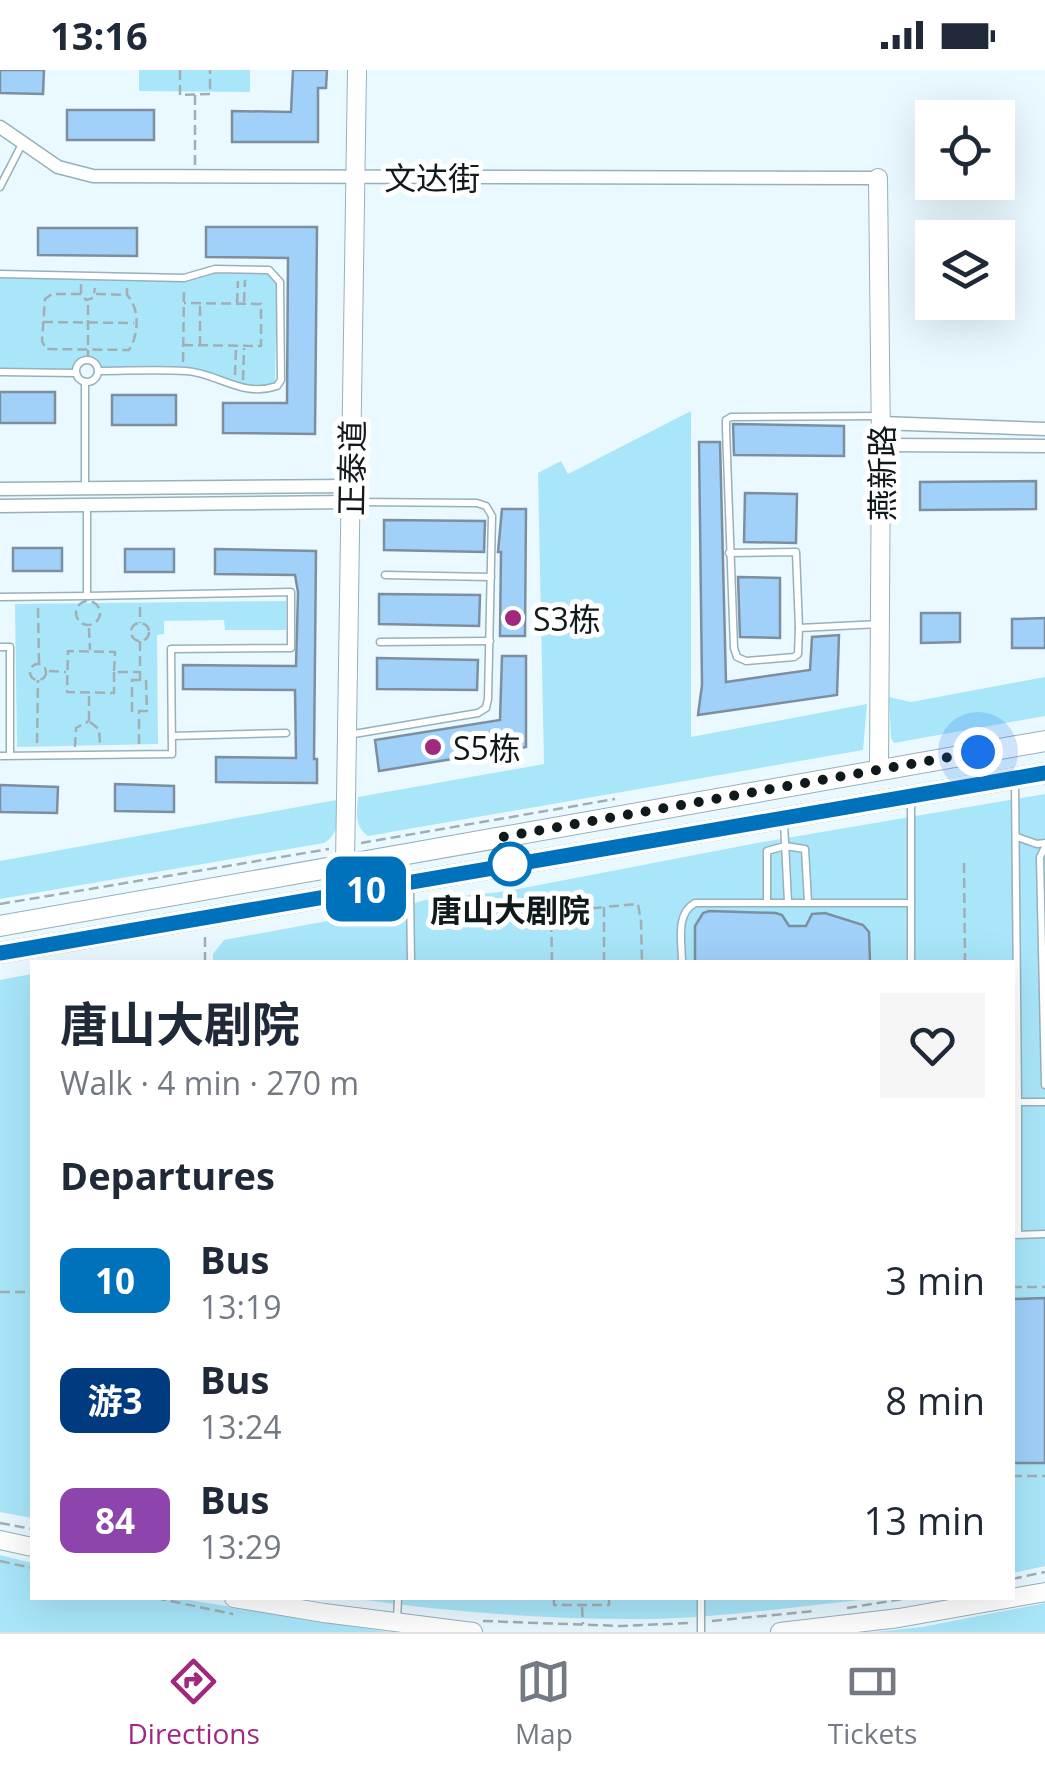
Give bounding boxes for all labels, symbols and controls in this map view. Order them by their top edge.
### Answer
text: 13:16 [50,9,148,61]
map controls [915,100,1015,320]
button: locate [915,100,1015,200]
street label: 文达街 [384,156,480,199]
button: layers [915,220,1015,320]
street label: 正泰道 [329,420,373,516]
street label: 燕新路 [860,425,903,521]
place label: S3栋 [533,597,601,640]
marker: S3栋 [502,607,524,629]
place label: S5栋 [453,726,521,769]
your location [953,727,1003,777]
marker: S5栋 [422,736,444,758]
marker: 唐山大剧院 [489,843,531,885]
line badge: 10 [321,856,411,922]
text: 10 [346,866,386,913]
place label: 唐山大剧院 [430,888,590,931]
text: 唐山大剧院 [60,991,300,1056]
button: heart [880,993,985,1098]
text: Walk · 4 min · 270 m [60,1061,359,1104]
text: Departures [60,1149,275,1201]
text: Bus [200,1233,269,1285]
text: 3 min [885,1254,985,1306]
text: 10 [95,1257,135,1304]
text: 13:19 [200,1285,282,1328]
text: Bus [200,1353,269,1405]
text: 8 min [885,1374,985,1426]
text: 游3 [87,1377,143,1424]
text: 13:24 [200,1405,282,1448]
text: Bus [200,1473,269,1525]
text: 13 min [864,1494,985,1546]
text: 84 [95,1497,135,1544]
text: 13:29 [200,1525,282,1568]
tab: Directions [128,1654,260,1752]
tab: Map [515,1654,573,1752]
tab: Tickets [828,1654,917,1752]

